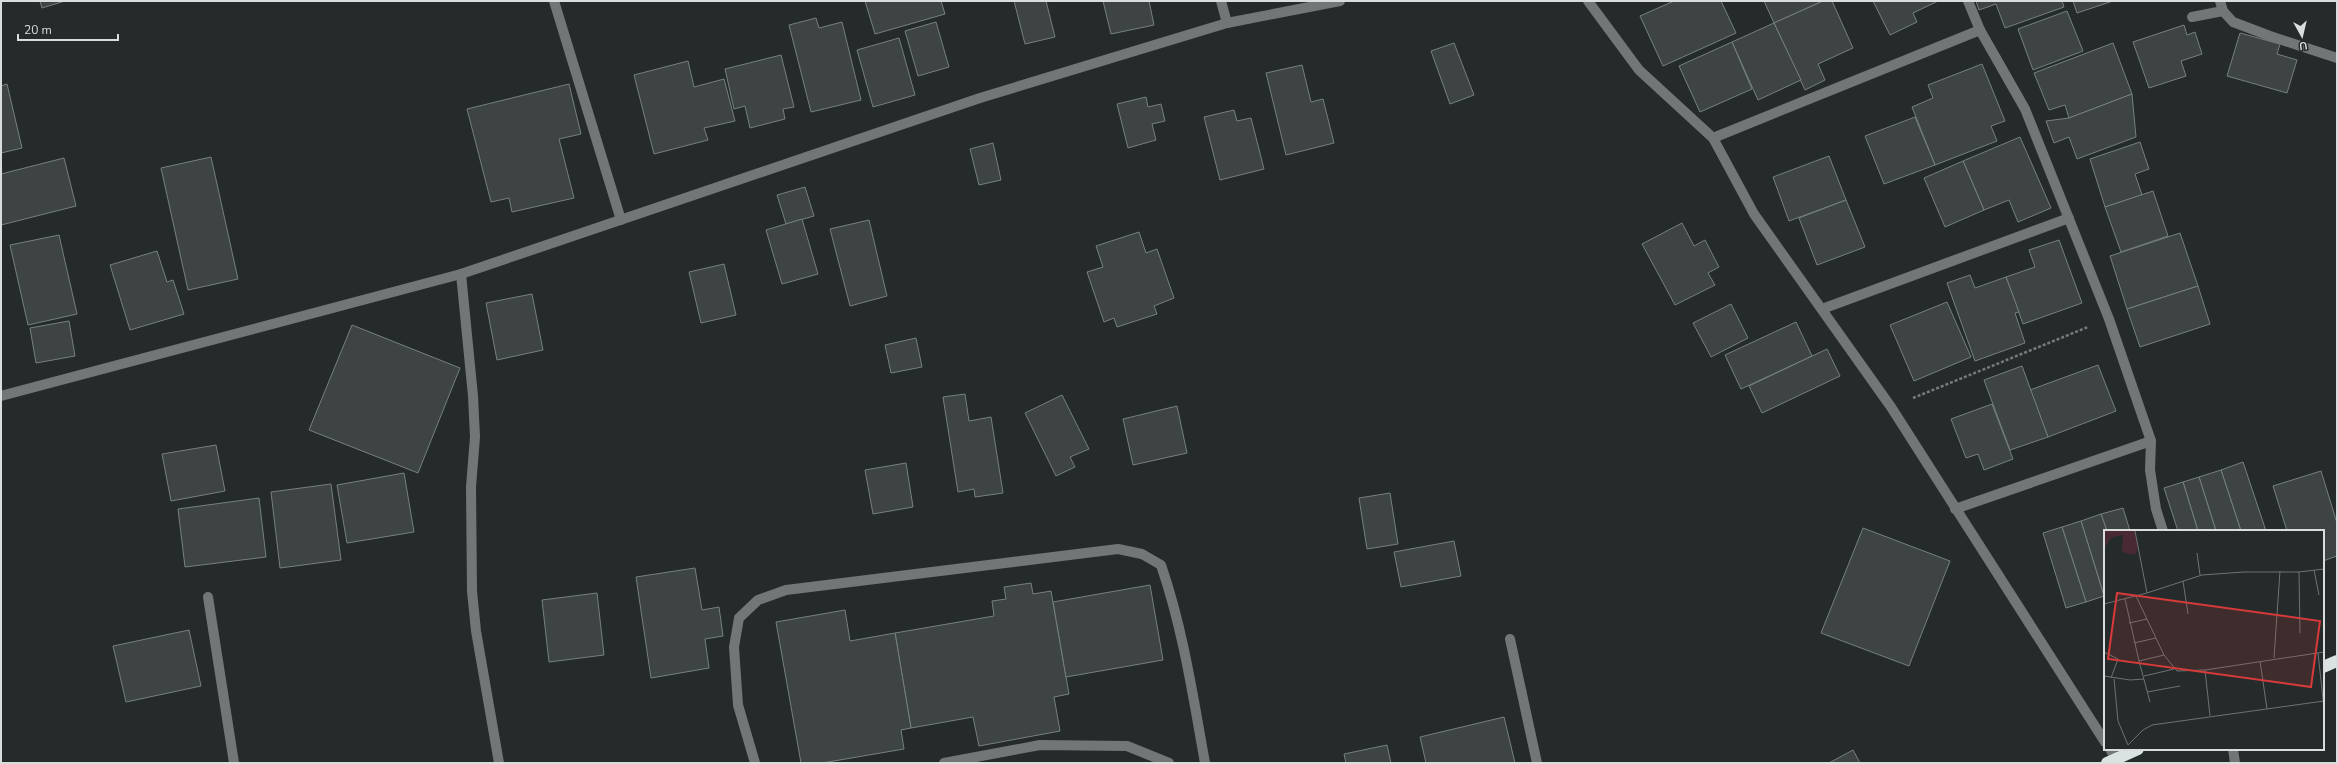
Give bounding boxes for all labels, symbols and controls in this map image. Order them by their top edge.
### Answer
scale bar [18,16,118,42]
north arrow [2282,16,2322,56]
text: 20 m [24,22,52,38]
text: U [2298,37,2308,53]
inset map [2104,530,2324,750]

